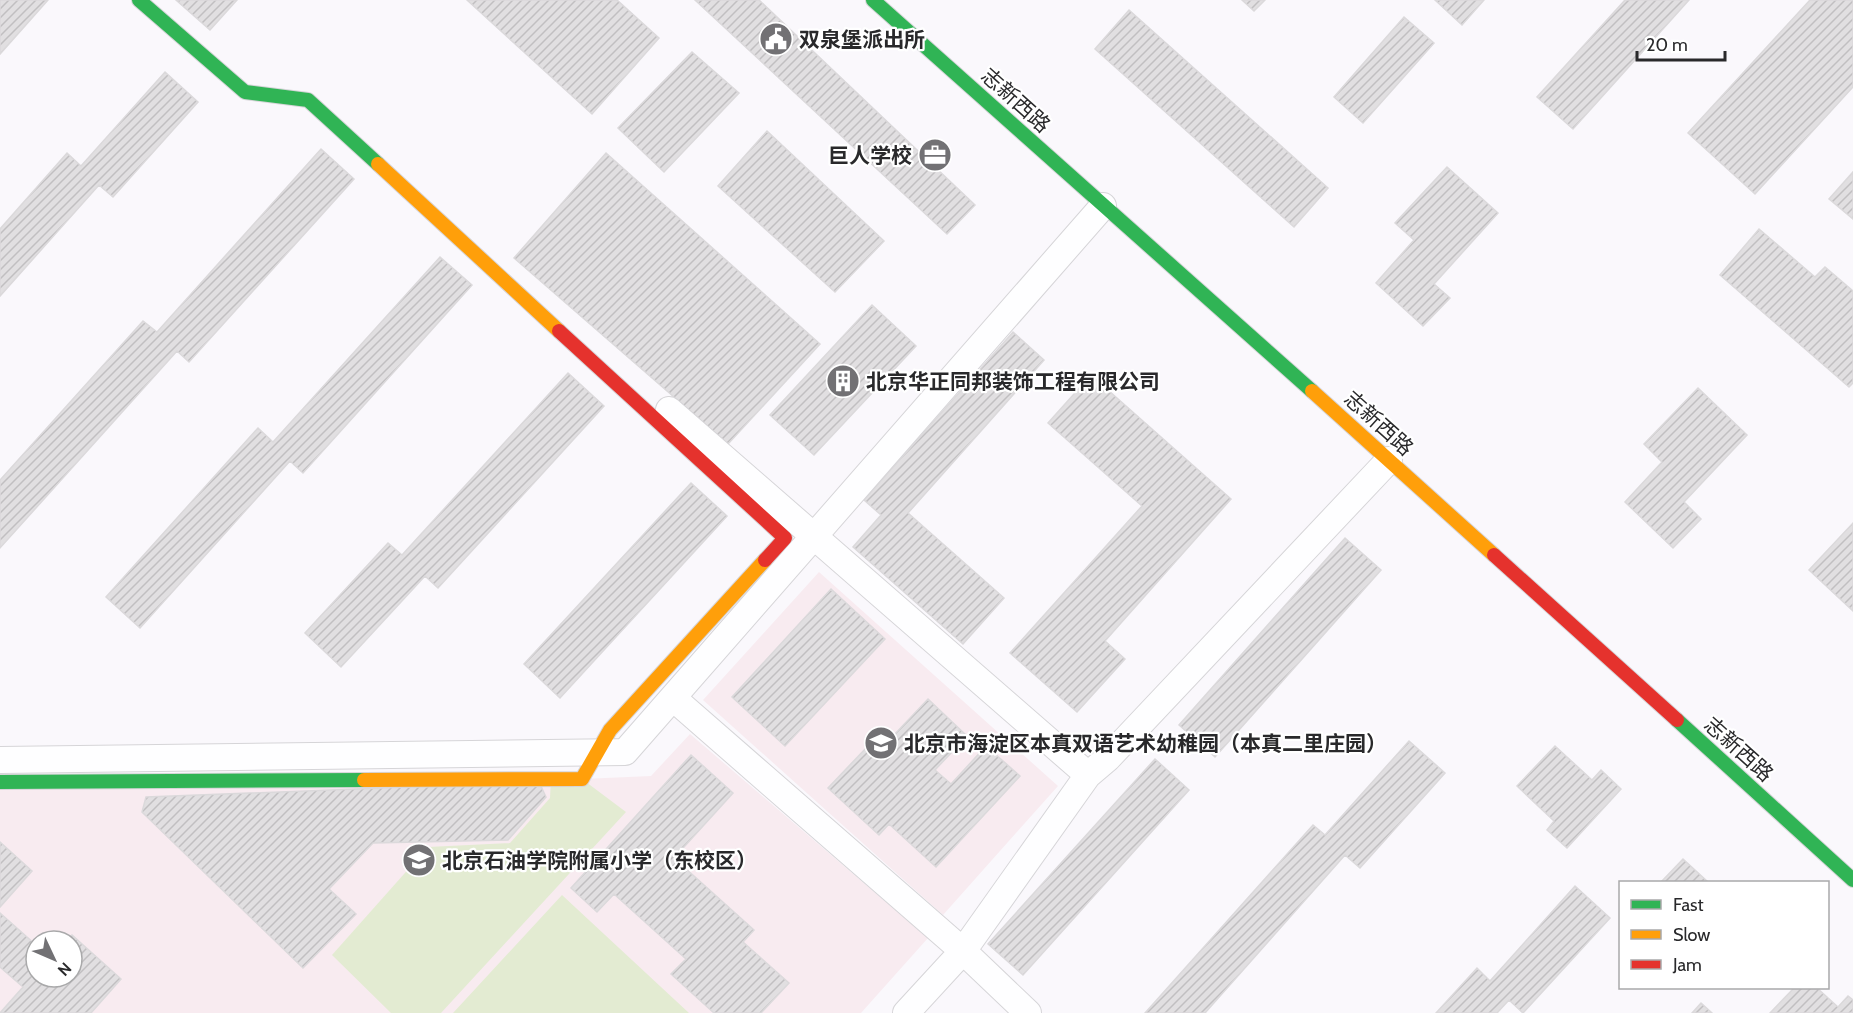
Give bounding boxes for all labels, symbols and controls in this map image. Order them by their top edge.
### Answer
public building icon: 双泉堡派出所 [758,21,794,57]
scale bar [1637,24,1726,62]
place label: 双泉堡派出所 [799,27,925,52]
text: 20 m [1646,34,1688,56]
street label: 志新西路 [976,63,1056,137]
office icon: 巨人学校 [917,137,953,173]
place label: 巨人学校 [828,143,912,168]
building icon: 北京华正同邦装饰工程有限公司 [825,363,861,399]
place label: 北京华正同邦装饰工程有限公司 [866,369,1160,394]
street label: 志新西路 [1339,386,1419,460]
street label: 志新西路 [1699,712,1779,786]
school or university icon: 北京市海淀区本真双语艺术幼稚园（本真二里庄园） [863,725,899,761]
place label: 北京市海淀区本真双语艺术幼稚园（本真二里庄园） [904,731,1387,756]
school or university icon: 北京石油学院附属小学（东校区） [401,842,437,878]
place label: 北京石油学院附属小学（东校区） [442,848,757,873]
legend [1619,881,1829,989]
text: Fast [1673,894,1704,916]
text: Slow [1673,924,1710,946]
north arrow [24,929,84,989]
text: Jam [1672,954,1702,976]
text: N [54,958,75,980]

